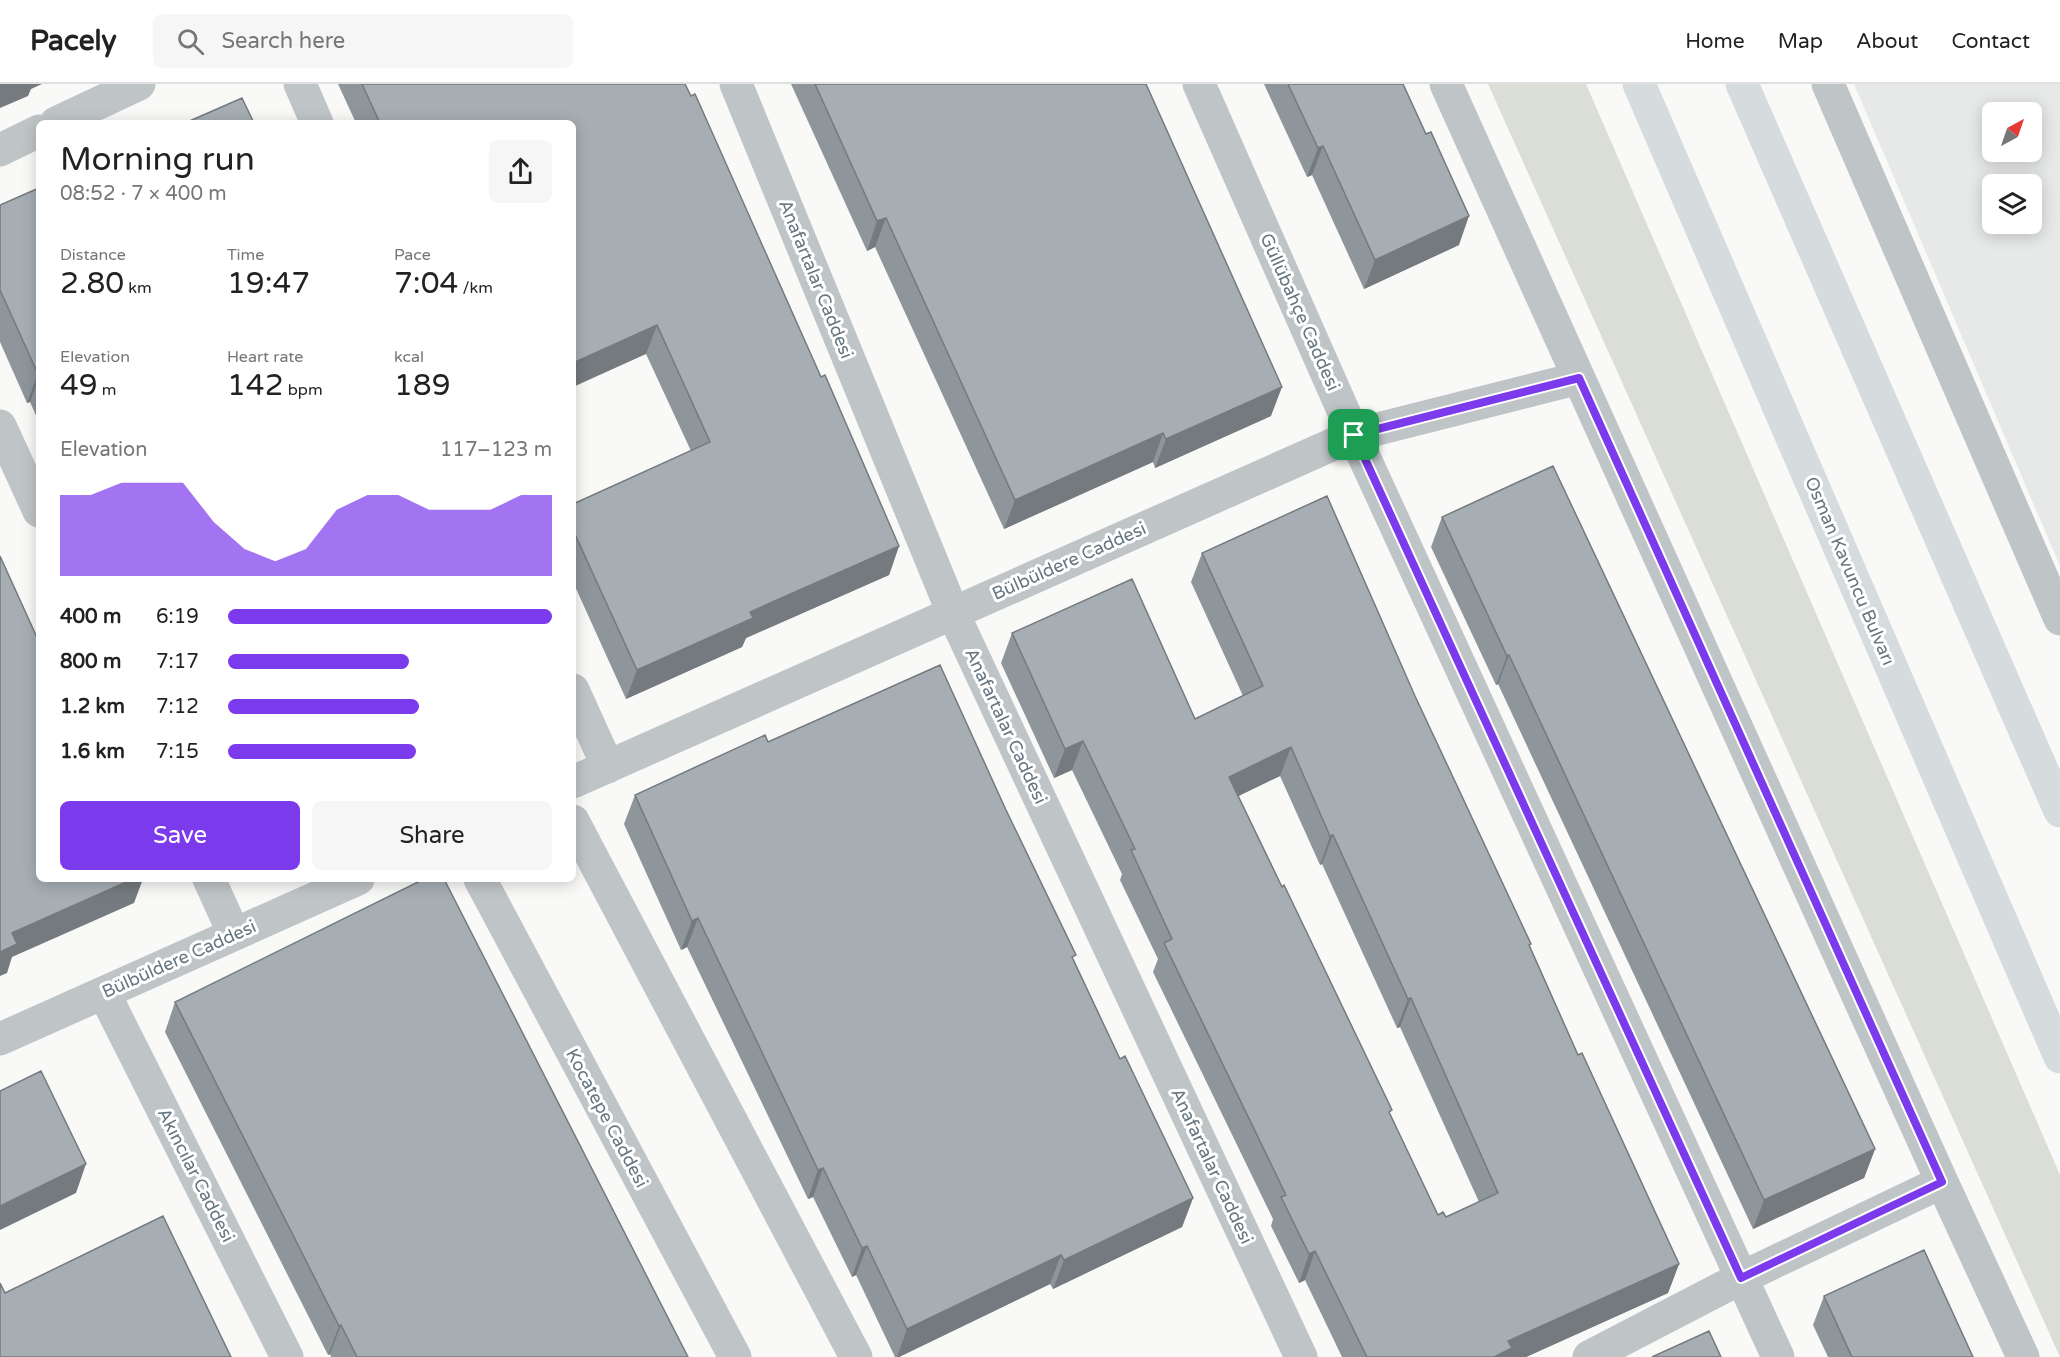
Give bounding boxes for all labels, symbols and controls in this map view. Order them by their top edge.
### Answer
search box [153,14,573,68]
text: Pacely [30,24,117,58]
icon: search [174,25,207,58]
text: Search here [222,28,345,54]
text: Home [1685,29,1745,54]
text: Map [1778,29,1823,54]
text: About [1856,29,1918,54]
text: Contact [1951,29,2030,54]
north arrow [1982,102,2042,162]
map controls [1982,102,2042,234]
text: Morning run [60,140,255,179]
button: share [489,140,552,203]
button: layers [1982,174,2042,234]
text: 08:52 · 7 × 400 m [60,182,227,206]
street label: Anafartalar Caddesi [774,196,858,362]
street label: Güllübahçe Caddesi [1255,230,1345,394]
text: Distance [60,245,126,265]
text: Time [227,245,264,265]
text: Pace [394,245,431,265]
text: 2.80 [60,265,124,302]
text: 19:47 [227,265,310,302]
text: 7:04 [394,265,458,302]
text: km [124,278,152,298]
text: /km [458,278,493,298]
text: Elevation [60,347,130,367]
text: Heart rate [227,347,303,367]
text: kcal [394,347,424,367]
text: 49 [60,367,98,404]
text: 142 [227,367,284,404]
text: 189 [394,367,451,404]
text: m [98,380,117,400]
text: bpm [284,380,323,400]
pin [1328,409,1379,460]
icon: arrive [1337,418,1370,451]
text: Elevation [60,438,147,462]
text: 117–123 m [440,438,552,462]
street label: Osman Kavuncu Bulvarı [1800,473,1900,669]
street label: Bülbüldere Caddesi [989,517,1149,605]
text: 400 m [60,605,121,629]
text: 6:19 [156,605,199,629]
street label: Anafartalar Caddesi [960,645,1052,807]
text: 800 m [60,650,121,674]
text: 7:17 [156,650,199,674]
text: 1.2 km [60,695,125,719]
text: 7:12 [156,695,199,719]
text: 1.6 km [60,740,125,764]
text: 7:15 [156,740,199,764]
button: Save [60,801,300,870]
button: Share [312,801,552,870]
street label: Bülbüldere Caddesi [99,915,259,1003]
street label: Kocatepe Caddesi [561,1045,653,1191]
street label: Anafartalar Caddesi [1166,1085,1258,1247]
street label: Akıncılar Caddesi [153,1104,239,1246]

